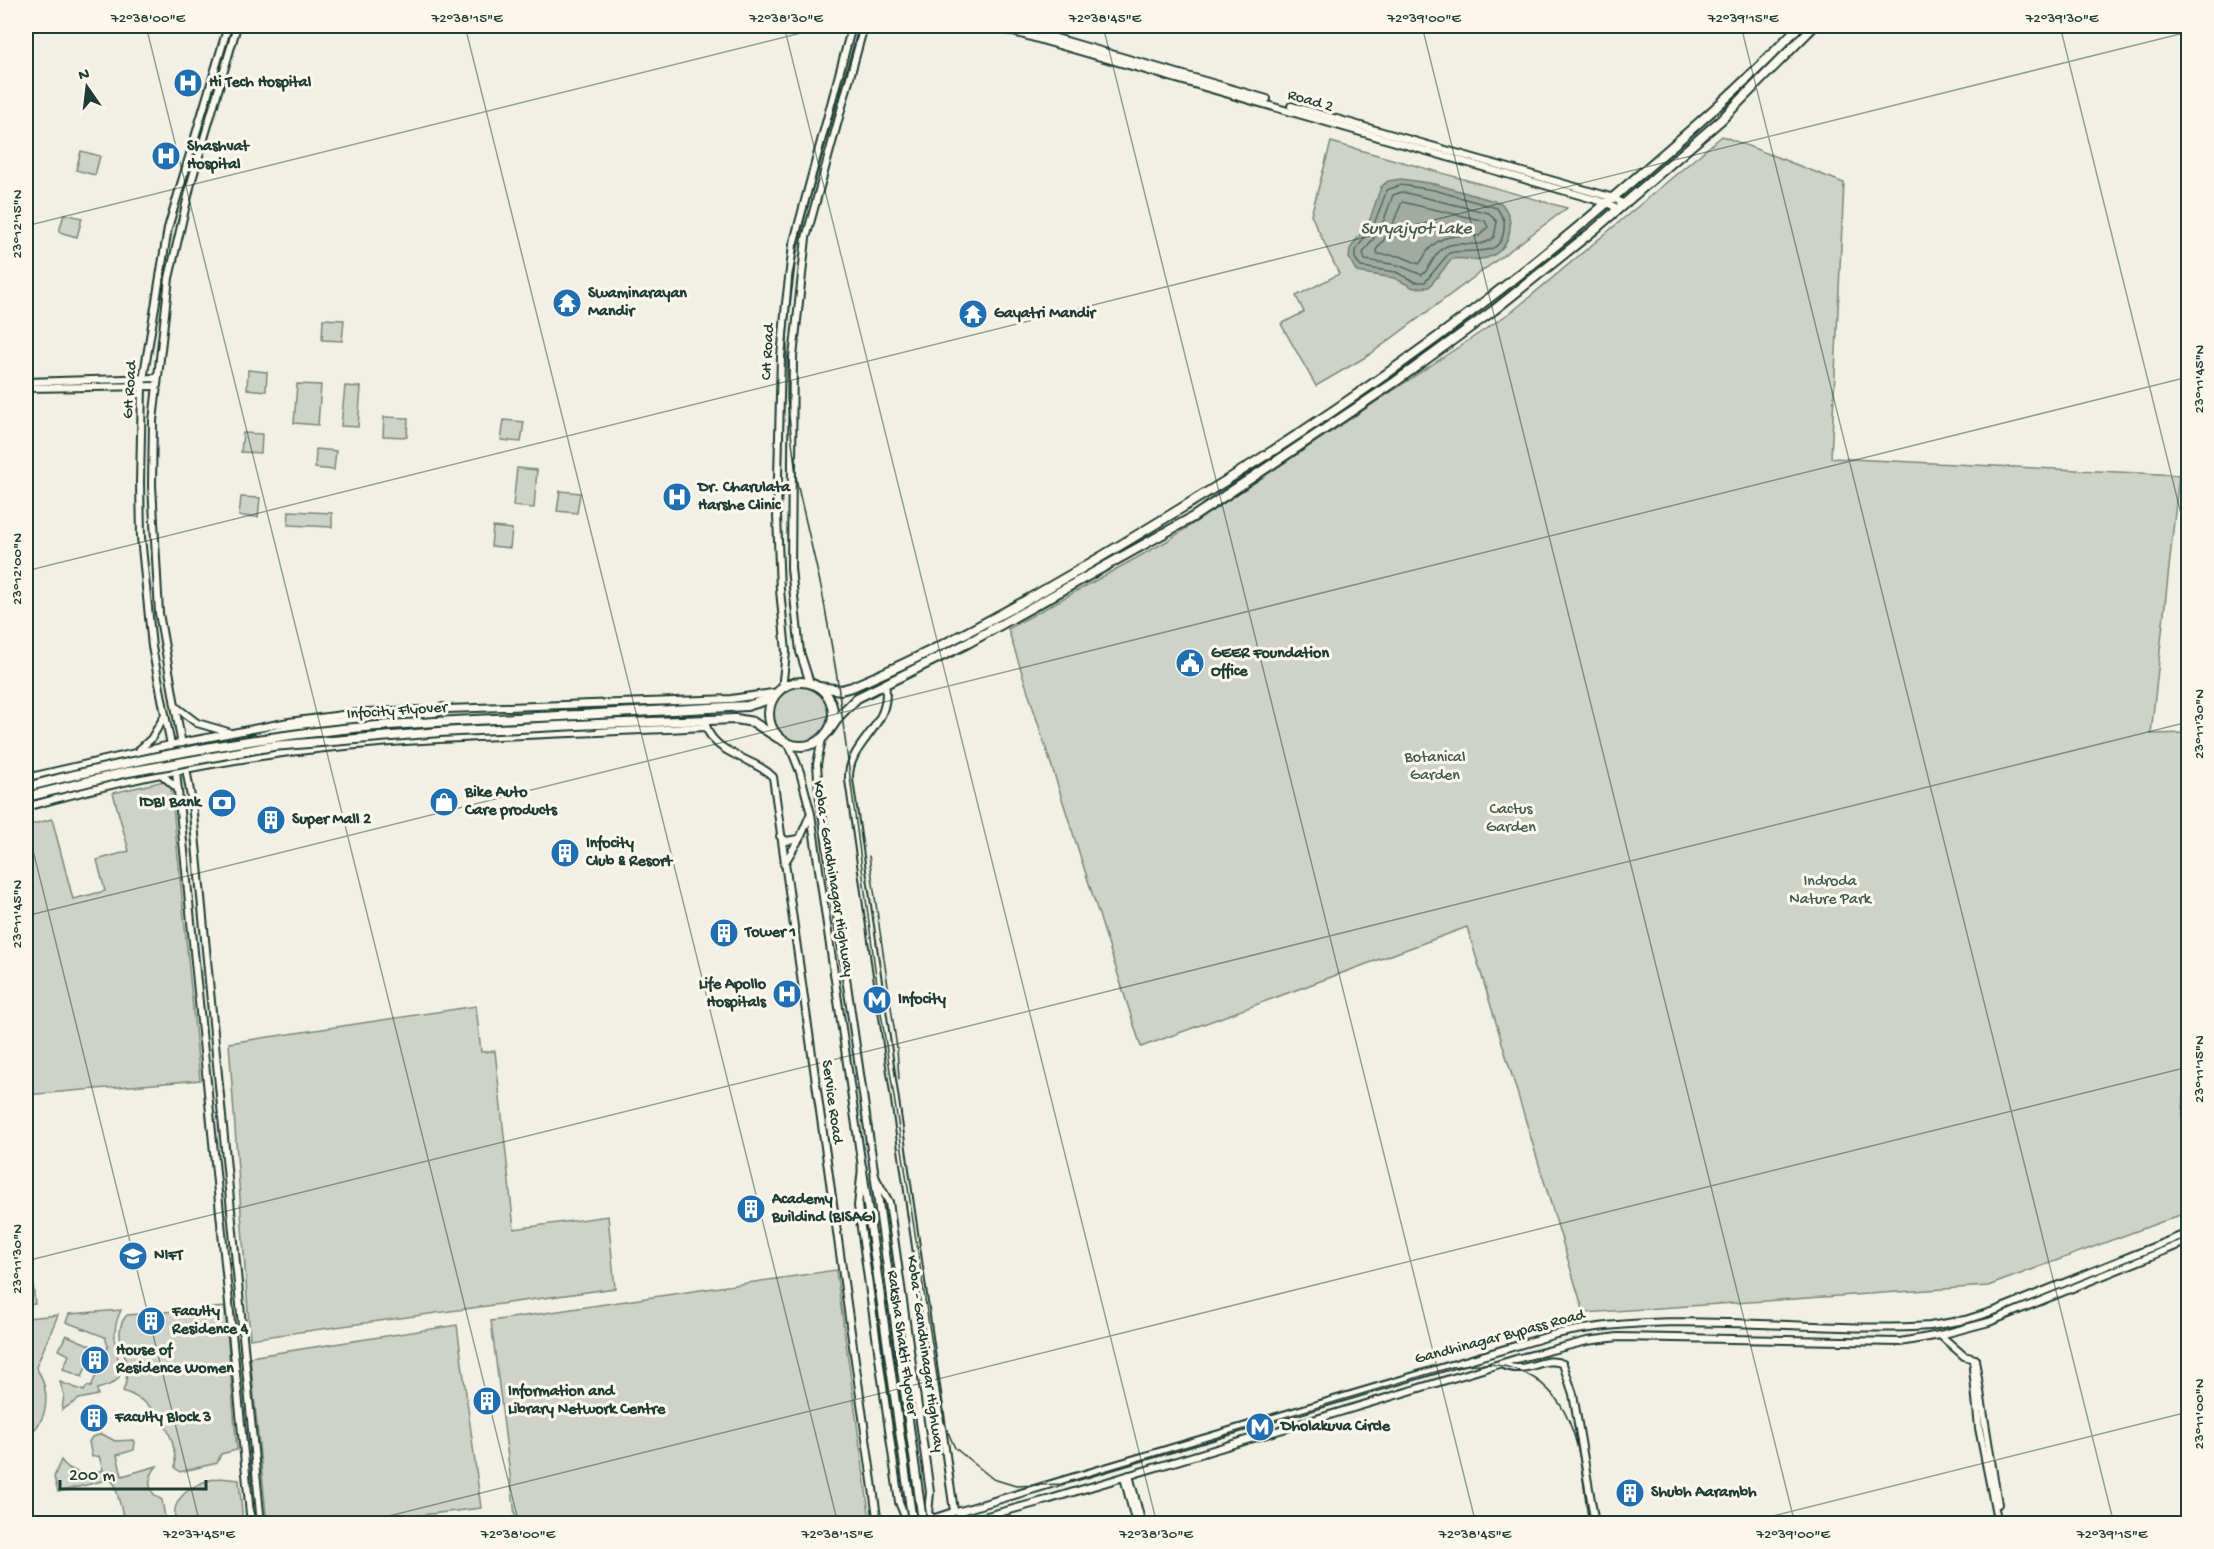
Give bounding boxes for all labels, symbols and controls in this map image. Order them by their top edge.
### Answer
text: 72°38'00"E [110,10,186,28]
text: 72°38'15"E [430,10,503,28]
text: 72°38'30"E [748,10,823,28]
text: 72°38'45"E [1068,10,1142,28]
text: 72°39'00"E [1386,10,1461,28]
text: 72°39'15"E [1707,10,1779,28]
text: 72°39'30"E [2025,10,2099,28]
north arrow [57,57,117,117]
text: N [77,65,92,86]
hospital icon: Hi Tech Hospital [172,67,204,99]
place label: Hi Tech Hospital [209,74,312,93]
street label: Road 2 [1285,86,1335,118]
place label: Shashvat Hospital [187,138,250,175]
hospital icon: Shashvat Hospital [150,140,182,172]
text: 23°12'15"N [9,189,27,259]
water label: Suryajyot Lake [1361,219,1472,240]
place label: Swaminarayan Mandir [588,285,687,322]
temple icon: Swaminarayan Mandir [551,287,583,319]
temple icon: Gayatri Mandir [957,298,989,330]
place label: Gayatri Mandir [994,305,1098,324]
street label: CH Road [758,322,780,381]
text: 23°11'45"N [2191,344,2209,413]
street label: GH Road [120,359,143,420]
place label: Dr. Charulata Harshe Clinic [696,479,791,516]
hospital icon: Dr. Charulata Harshe Clinic [661,481,693,513]
text: 23°12'00"N [9,533,27,605]
place label: GEER Foundation Office [1211,645,1329,682]
public building icon: GEER Foundation Office [1174,647,1206,679]
text: 23°11'30"N [2191,689,2209,759]
street label: Infocity Flyover [346,699,449,725]
park label: Botanical Garden [1404,749,1465,786]
street label: Koba - Gandhinagar Highway [807,780,857,979]
place label: Bike Auto Care products [464,784,558,821]
shop icon: Bike Auto Care products [428,786,460,818]
bank icon: IDBI Bank [206,787,238,819]
place label: IDBI Bank [139,794,203,813]
park label: Cactus Garden [1486,801,1536,838]
building icon: Super Mall 2 [255,804,287,836]
place label: Super Mall 2 [292,811,371,830]
place label: Infocity Club & Resort [585,834,674,872]
building icon: Infocity Club & Resort [549,837,581,869]
park label: Indroda Nature Park [1789,873,1873,910]
text: 23°11'45"N [9,879,27,948]
building icon: Tower 1 [708,917,740,949]
place label: Tower 1 [743,924,796,943]
place label: Life Apollo Hospitals [699,975,767,1013]
hospital icon: Life Apollo Hospitals [771,978,803,1010]
metro station icon: Infocity [861,984,893,1016]
place label: Infocity [898,990,946,1010]
text: 23°11'15"N [2191,1035,2209,1103]
street label: Service Road [816,1059,846,1147]
place label: Academy Buildind (BISAG) [771,1191,876,1228]
building icon: Academy Buildind (BISAG) [735,1193,767,1225]
text: 23°11'30"N [9,1224,27,1294]
school or university icon: NIFT [117,1240,149,1272]
place label: NIFT [154,1247,184,1266]
street label: Koba - Gandhinagar Highway [901,1254,947,1454]
street label: Raksha Shakti Flyover [881,1269,921,1418]
place label: Faculty Residence 4 [171,1303,249,1340]
building icon: Faculty Residence 4 [135,1305,167,1337]
street label: Gandhinagar Bypass Road [1413,1306,1589,1370]
place label: House of Residence Women [115,1341,234,1379]
building icon: House of Residence Women [79,1344,111,1376]
text: 23°11'00"N [2191,1378,2209,1449]
place label: Information and Library Network Centre [508,1382,666,1420]
building icon: Information and Library Network Centre [471,1385,503,1417]
building icon: Faculty Block 3 [78,1402,110,1434]
place label: Faculty Block 3 [114,1409,211,1428]
metro station icon: Dholakuva Circle [1244,1411,1276,1443]
place label: Dholakuva Circle [1279,1418,1391,1437]
scale bar [60,1453,206,1491]
text: 200 m [69,1466,116,1487]
building icon: Shubh Aarambh [1614,1477,1646,1509]
place label: Shubh Aarambh [1651,1484,1757,1503]
text: 72°37'45"E [162,1526,236,1544]
text: 72°38'00"E [480,1526,556,1544]
text: 72°38'15"E [800,1526,873,1544]
text: 72°38'30"E [1118,1526,1193,1544]
text: 72°38'45"E [1438,1526,1512,1544]
text: 72°39'00"E [1755,1526,1830,1544]
text: 72°39'15"E [2076,1526,2148,1544]

